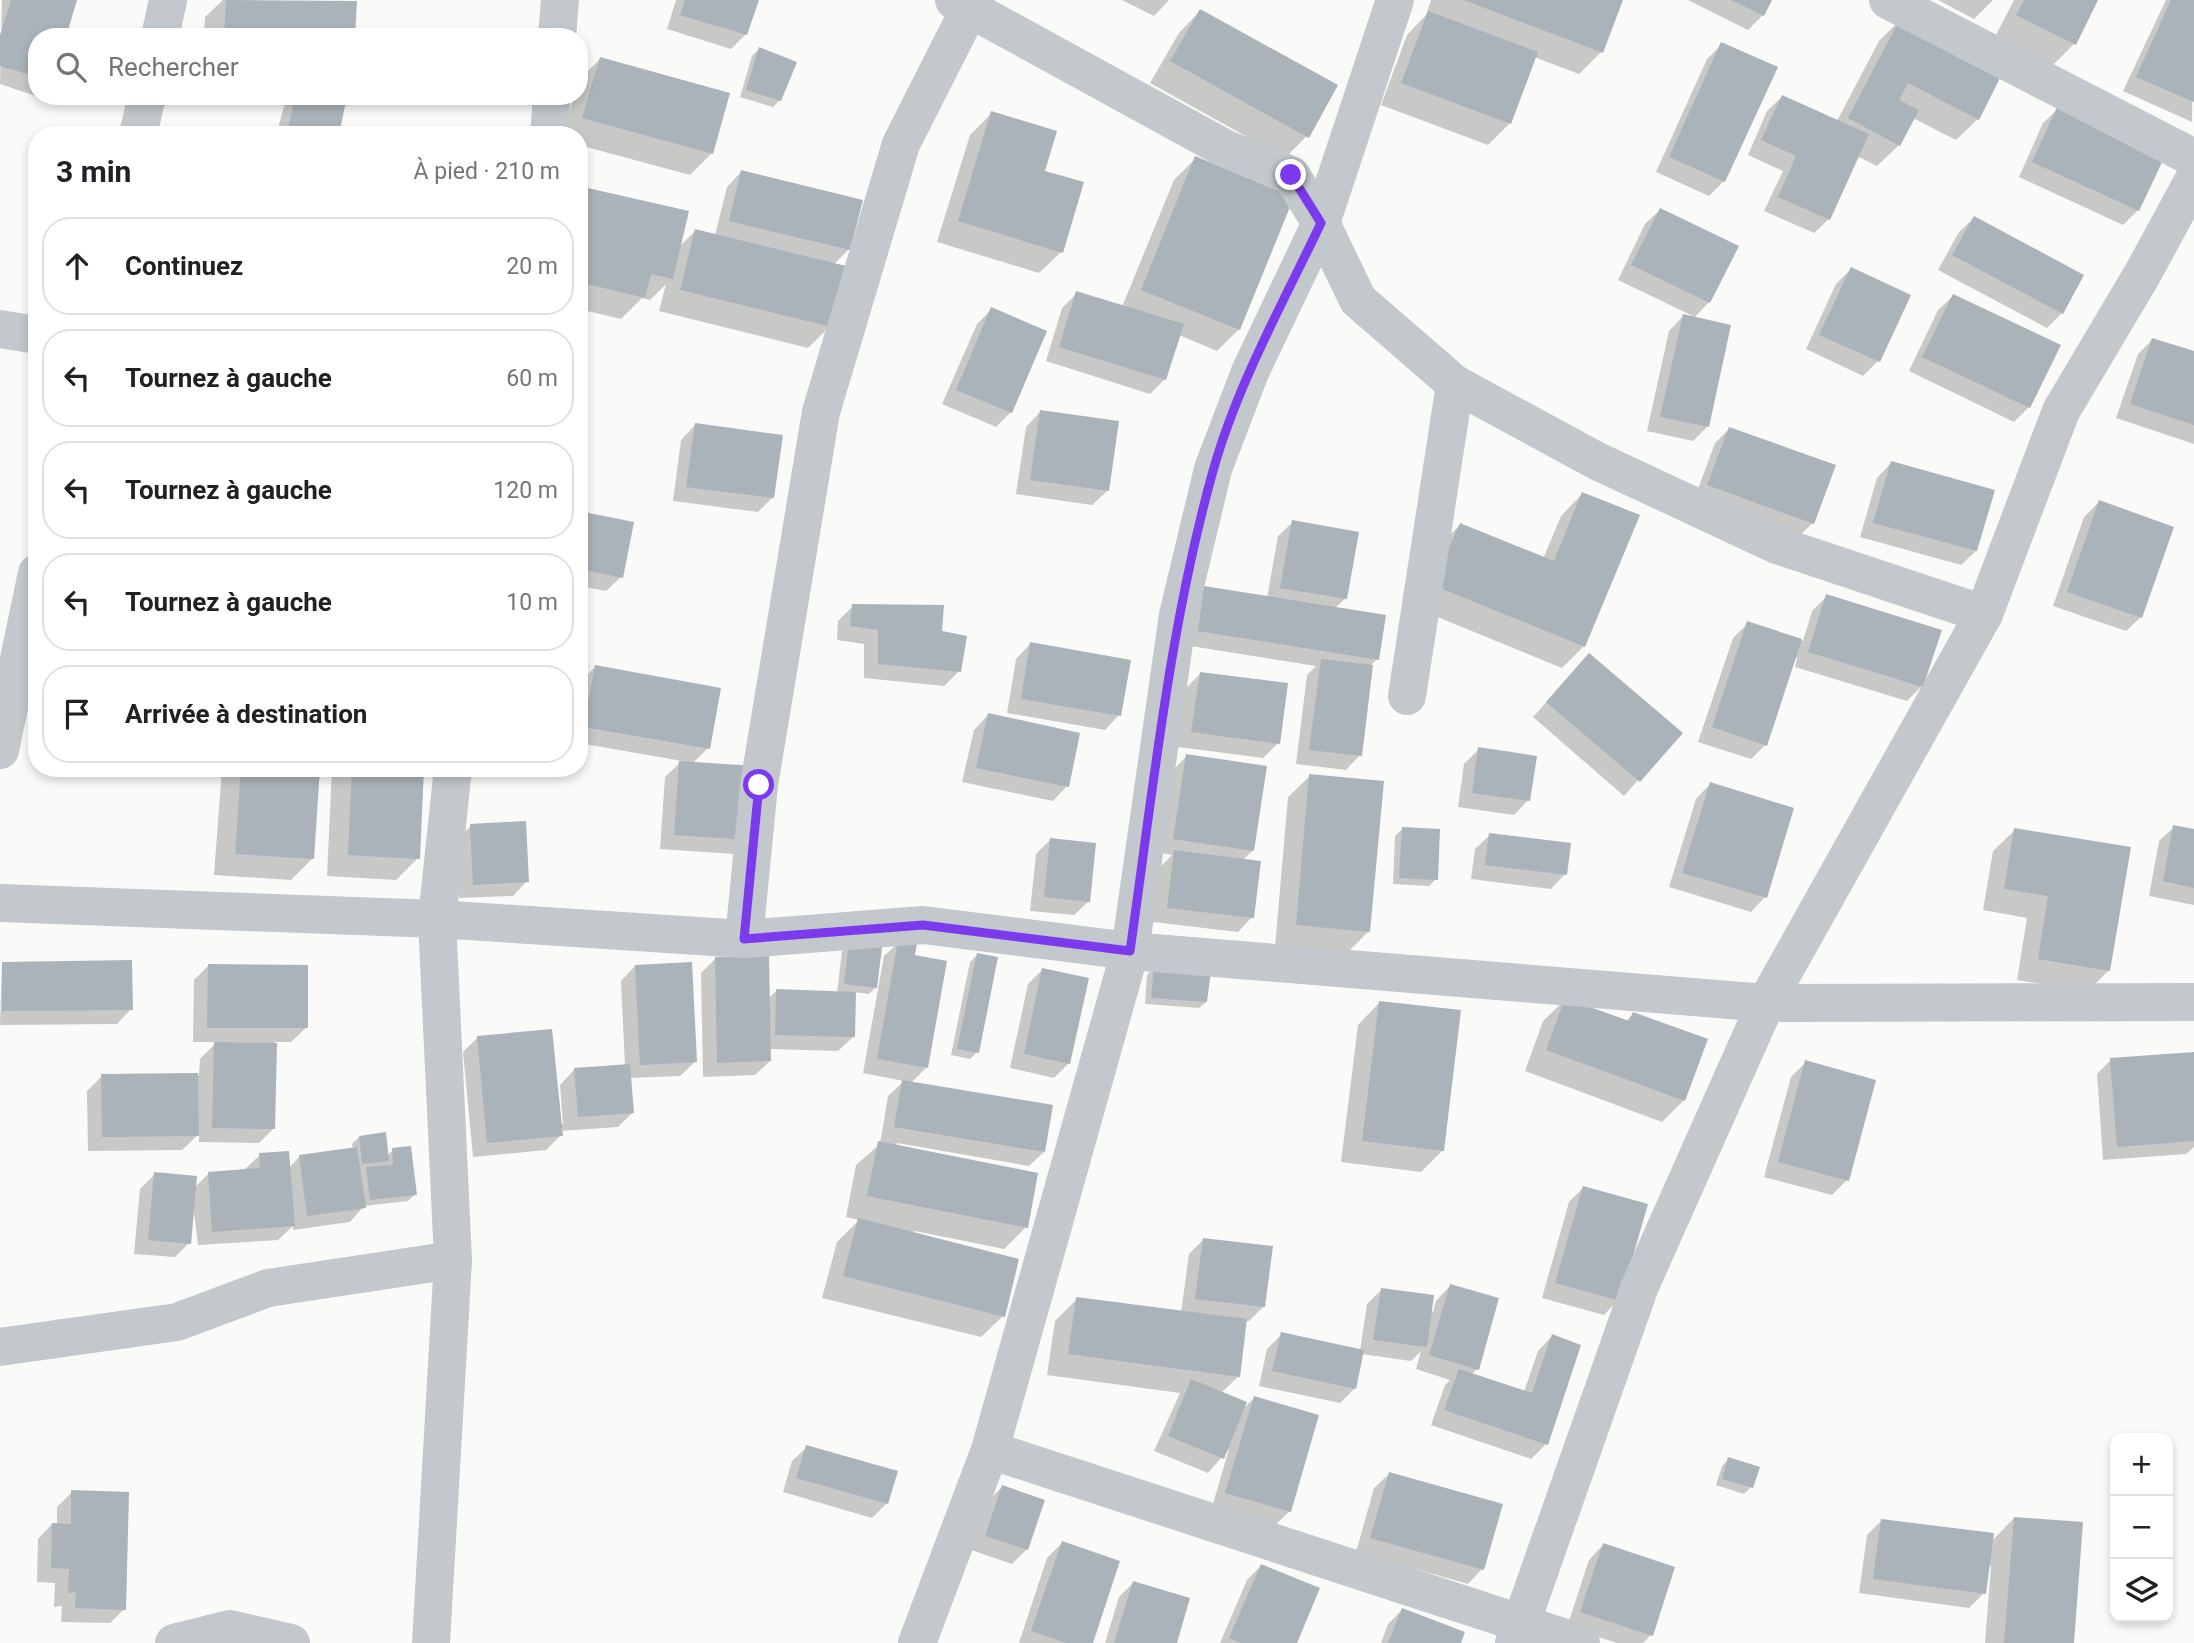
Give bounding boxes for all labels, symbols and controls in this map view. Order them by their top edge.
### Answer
search box [28,28,588,105]
icon: search [52,48,90,86]
text: Rechercher [108,52,239,82]
text: 3 min [56,154,131,189]
text: À pied · 210 m [414,158,560,185]
route end [1275,159,1306,190]
icon: ahead [58,247,96,285]
text: Continuez [125,251,243,281]
text: 20 m [506,253,558,280]
icon: left [58,359,96,397]
text: Tournez à gauche [125,363,332,393]
text: 60 m [506,365,558,392]
icon: left [58,471,96,509]
text: Tournez à gauche [125,475,332,505]
text: 120 m [493,477,558,504]
icon: left [58,583,96,621]
text: Tournez à gauche [125,587,332,617]
text: 10 m [506,589,558,616]
icon: arrive [58,695,96,733]
text: Arrivée à destination [125,699,367,729]
route start [743,769,774,800]
map controls [2110,1433,2173,1622]
button: + [2110,1433,2173,1496]
button: − [2110,1496,2173,1559]
button: layers [2110,1559,2173,1622]

